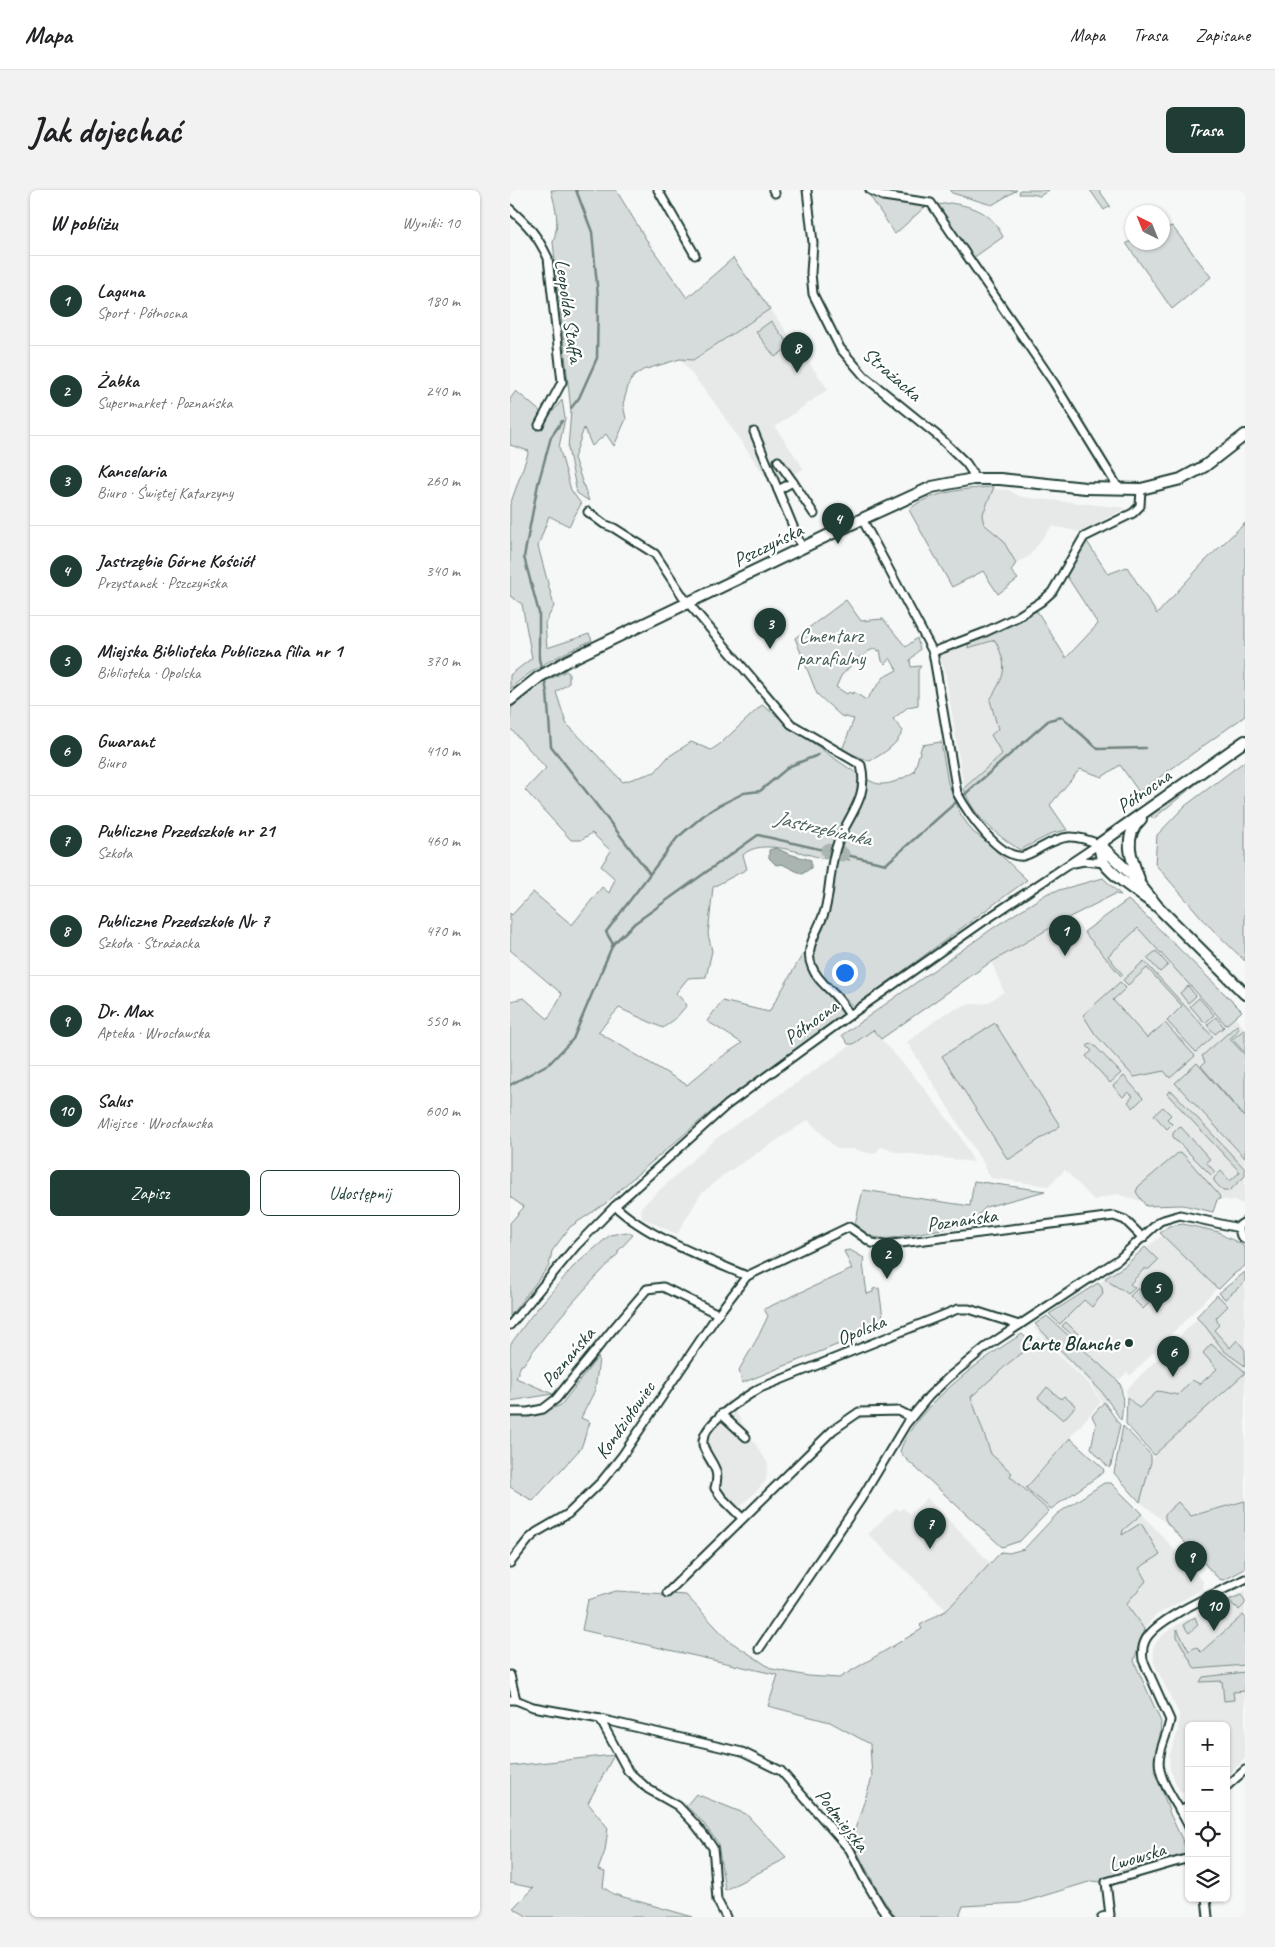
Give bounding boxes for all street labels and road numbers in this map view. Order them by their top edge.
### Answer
street label: Leopolda Staffa [549,258,589,366]
street label: Strażacka [857,342,928,408]
street label: Pszczyńska [729,517,808,573]
street label: Północna [1112,762,1178,819]
street label: Północna [779,993,845,1050]
street label: Poznańska [925,1203,1000,1237]
street label: Opolska [833,1308,891,1351]
street label: Poznańska [536,1321,601,1392]
street label: Kondziołowiec [589,1376,661,1464]
street label: Podmiejska [810,1784,875,1857]
street label: Lwowska [1106,1836,1170,1877]

